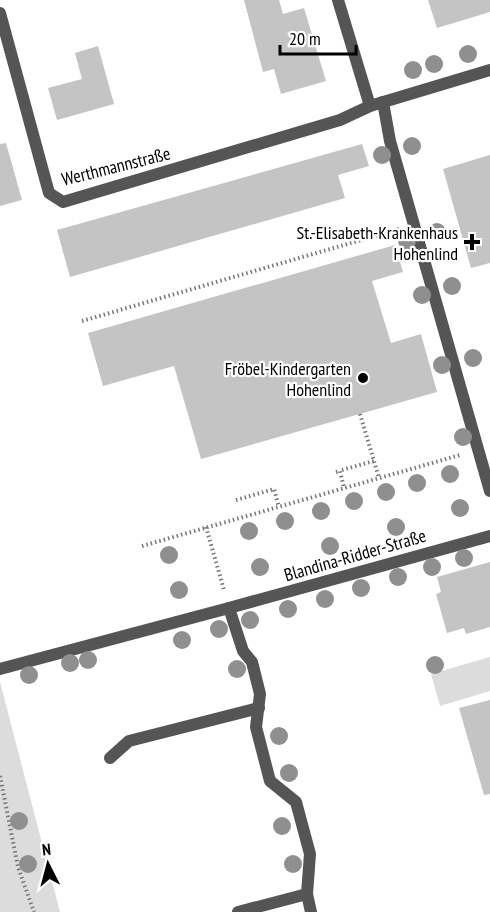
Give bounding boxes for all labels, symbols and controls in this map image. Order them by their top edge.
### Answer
scale bar [280,18,356,56]
text: 20 m [289,27,321,50]
street label: Werthmannstraße [59,141,173,191]
place label: St.-Elisabeth-Krankenhaus Hohenlind [297,221,458,265]
marker: St.-Elisabeth-Krankenhaus Hohenlind [463,233,481,251]
place label: Fröbel-Kindergarten Hohenlind [225,357,351,401]
marker: Fröbel-Kindergarten Hohenlind [356,371,370,385]
street label: Blandina-Ridder-Straße [281,524,429,586]
north arrow [18,834,78,894]
text: N [41,839,52,859]

